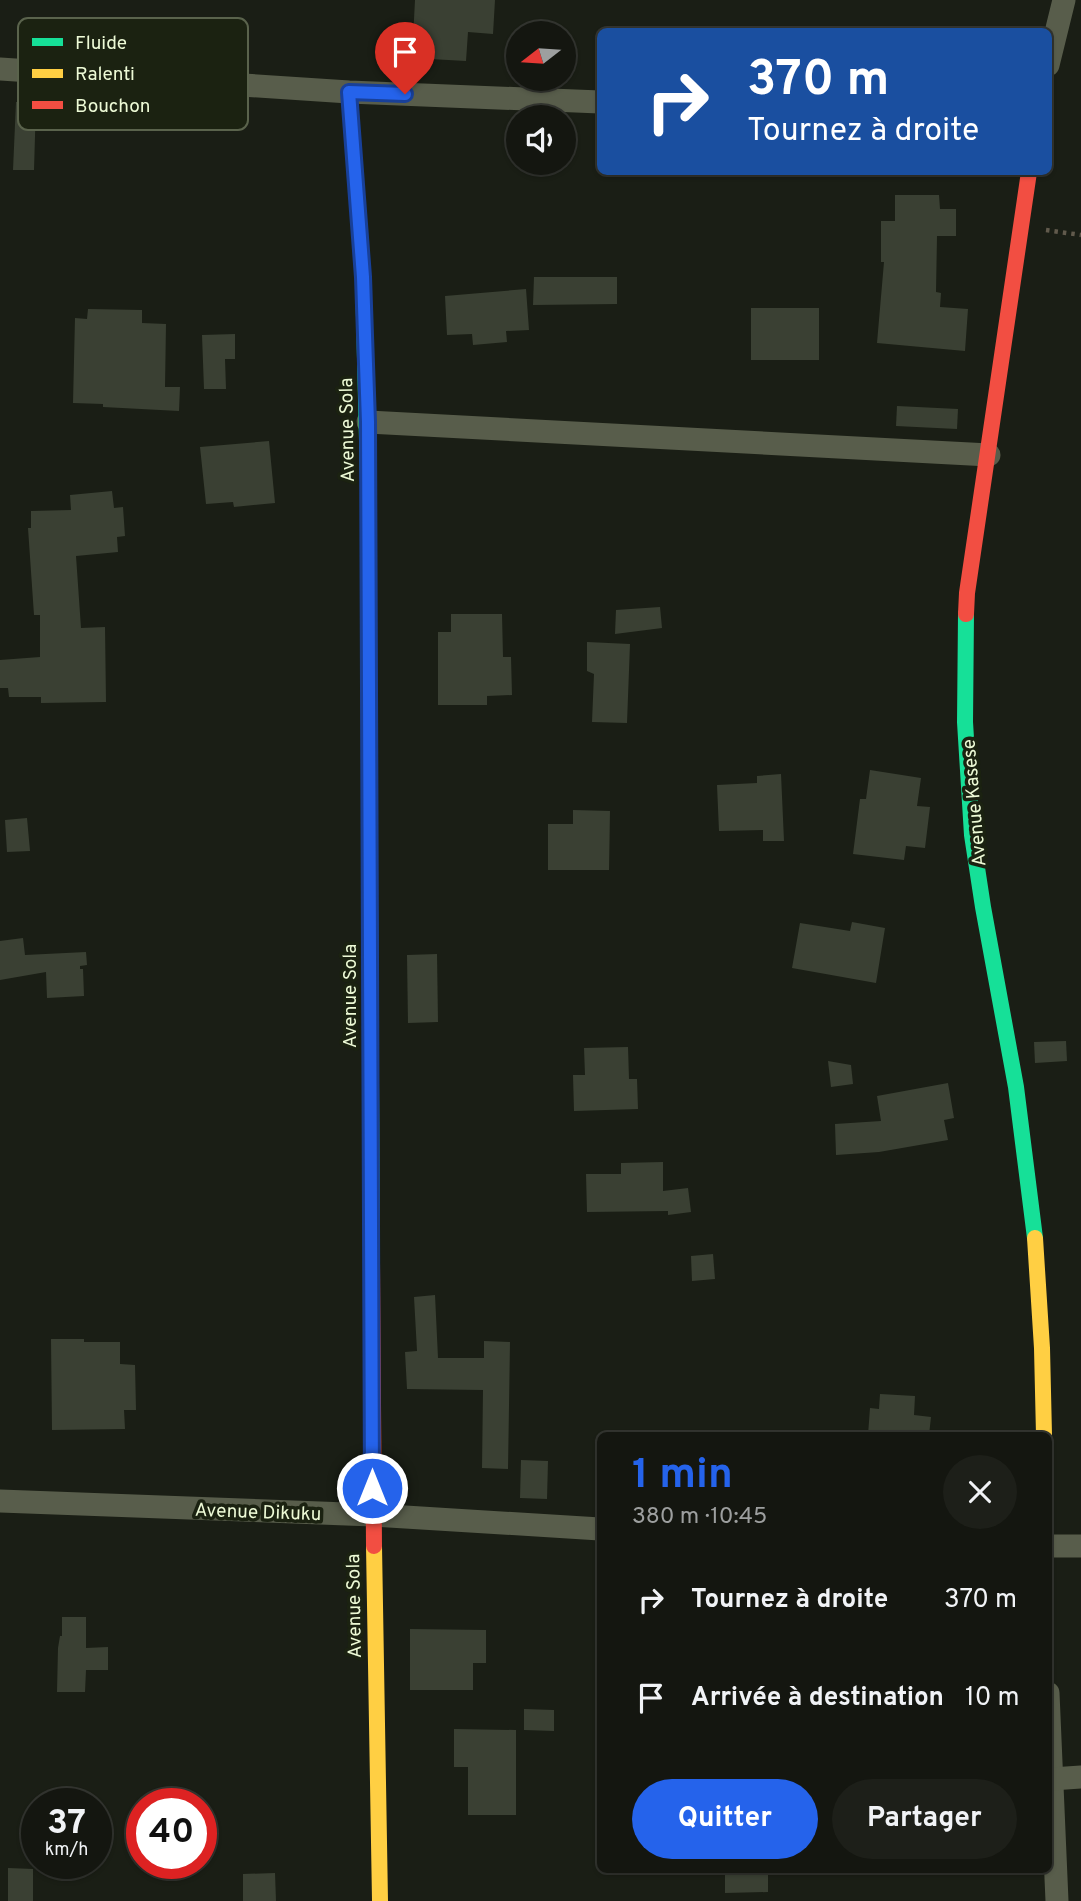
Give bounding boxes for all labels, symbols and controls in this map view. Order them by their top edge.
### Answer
legend [18,18,248,130]
north arrow [506,21,576,91]
map controls [506,21,576,175]
pin [375,22,435,94]
text: Fluide [75,32,127,56]
icon: arrive [386,33,424,71]
text: 370 m [747,51,889,113]
icon: right [632,56,723,147]
text: Ralenti [75,63,135,87]
text: Bouchon [75,95,151,119]
button: sound [506,105,576,175]
text: Tournez à droite [747,112,979,152]
street label: Avenue Sola [335,377,361,482]
street label: Avenue Kasese [957,738,993,868]
street label: Avenue Sola [339,944,363,1048]
text: 1 min [632,1450,733,1503]
position arrow [335,1451,409,1525]
button: close [943,1455,1017,1529]
street label: Avenue Dikuku [194,1499,322,1527]
text: 380 m · 10:45 [632,1503,767,1532]
street label: Avenue Sola [342,1553,368,1658]
icon: right [632,1581,670,1619]
text: Tournez à droite [691,1584,888,1617]
text: 370 m [944,1584,1017,1617]
icon: arrive [632,1679,670,1717]
text: Arrivée à destination [691,1682,944,1715]
text: 10 m [965,1682,1019,1715]
button: Quitter [632,1779,818,1859]
button: Partager [832,1779,1017,1859]
speed limit sign: 40 [126,1788,217,1879]
text: 37 [47,1802,86,1846]
text: km/h [45,1839,88,1862]

